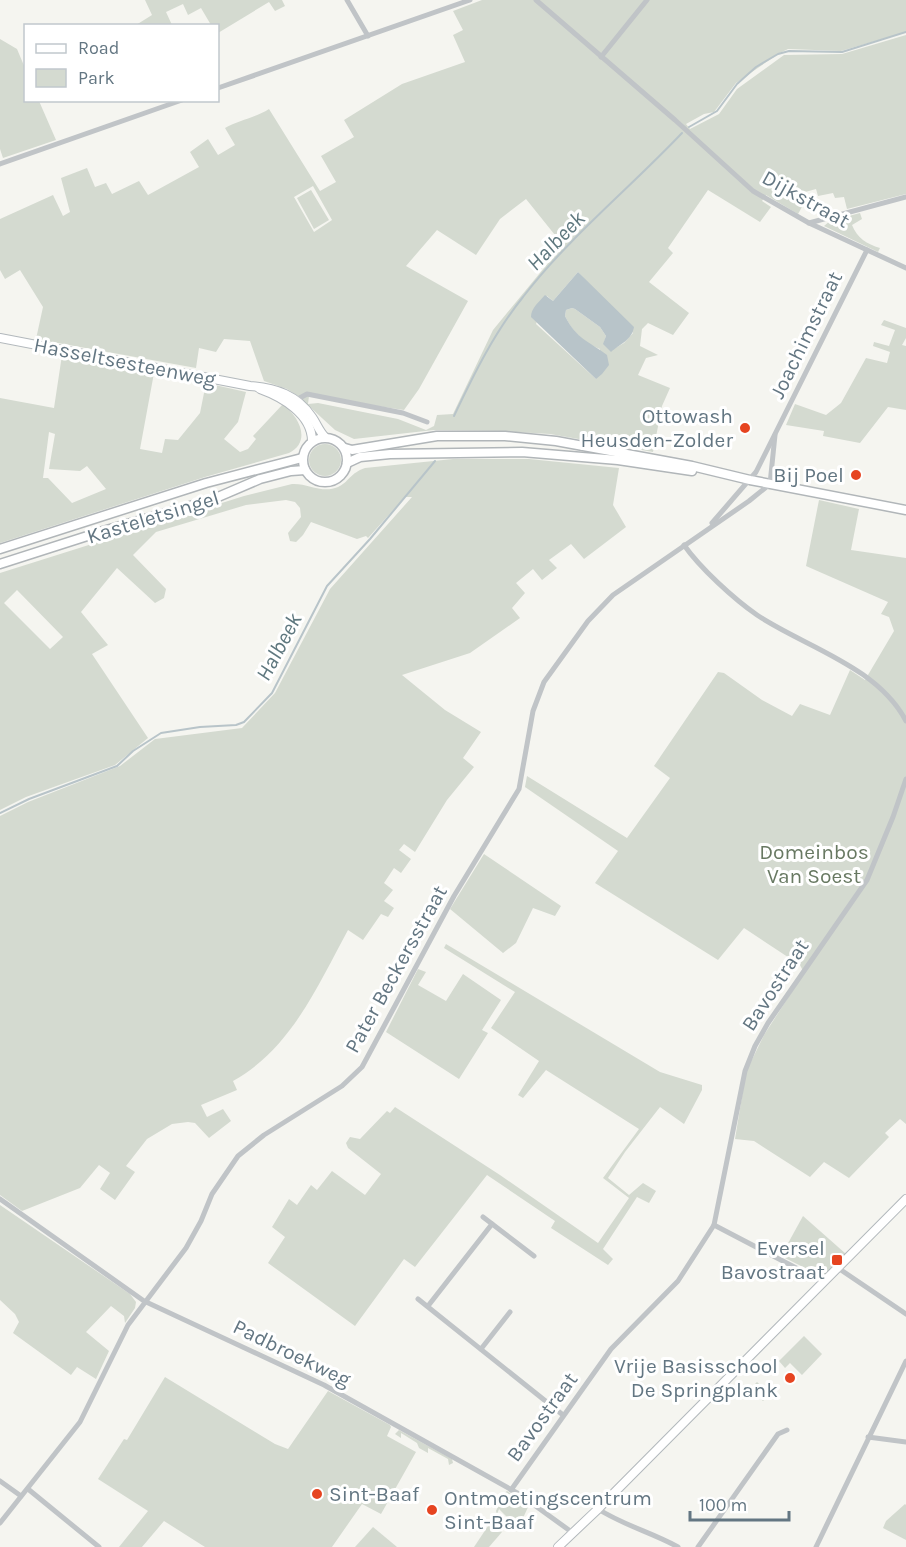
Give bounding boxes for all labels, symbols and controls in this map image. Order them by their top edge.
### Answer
legend [24,24,219,102]
text: Road [78,37,119,59]
text: Park [78,67,115,89]
street label: Dijkstraat [758,165,854,233]
water label: Halbeek [521,205,591,276]
street label: Joachimstraat [765,267,847,402]
street label: Hasseltsesteenweg [32,333,218,391]
place label: Ottowash Heusden-Zolder [581,404,733,452]
marker: Ottowash Heusden-Zolder [738,421,752,435]
place label: Bij Poel [773,463,844,487]
marker: Bij Poel [849,468,863,482]
street label: Kasteletsingel [84,485,222,549]
water label: Halbeek [250,608,308,685]
park label: Domeinbos Van Soest [759,840,869,888]
street label: Pater Beckersstraat [340,881,452,1057]
street label: Bavostraat [737,935,813,1035]
place label: Eversel Bavostraat [721,1236,825,1284]
marker: Eversel Bavostraat [830,1253,844,1267]
street label: Padbroekweg [229,1314,355,1392]
place label: Vrije Basisschool De Springplank [614,1354,778,1402]
street label: Bavostraat [502,1368,582,1466]
marker: Vrije Basisschool De Springplank [783,1371,797,1385]
place label: Sint-Baaf [329,1482,420,1506]
scale bar [690,1484,789,1522]
place label: Ontmoetingscentrum Sint-Baaf [444,1486,652,1534]
marker: Sint-Baaf [310,1487,324,1501]
text: 100 m [699,1494,747,1516]
marker: Ontmoetingscentrum Sint-Baaf [425,1503,439,1517]

